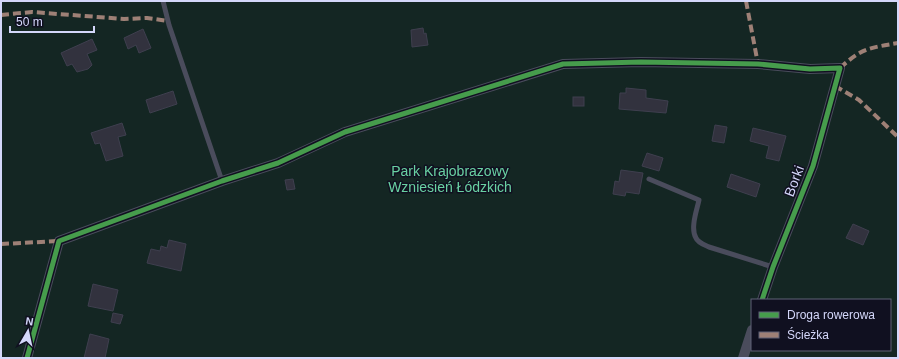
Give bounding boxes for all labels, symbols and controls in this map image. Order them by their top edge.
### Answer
scale bar [10,8,94,34]
text: 50 m [16,15,43,29]
park label: Park Krajobrazowy Wzniesień Łódzkich [388,163,512,195]
street label: Borki [781,163,807,199]
legend [751,299,891,351]
text: Droga rowerowa [787,308,875,322]
north arrow [8,311,48,351]
text: N [25,315,34,328]
text: Ścieżka [787,327,829,342]

